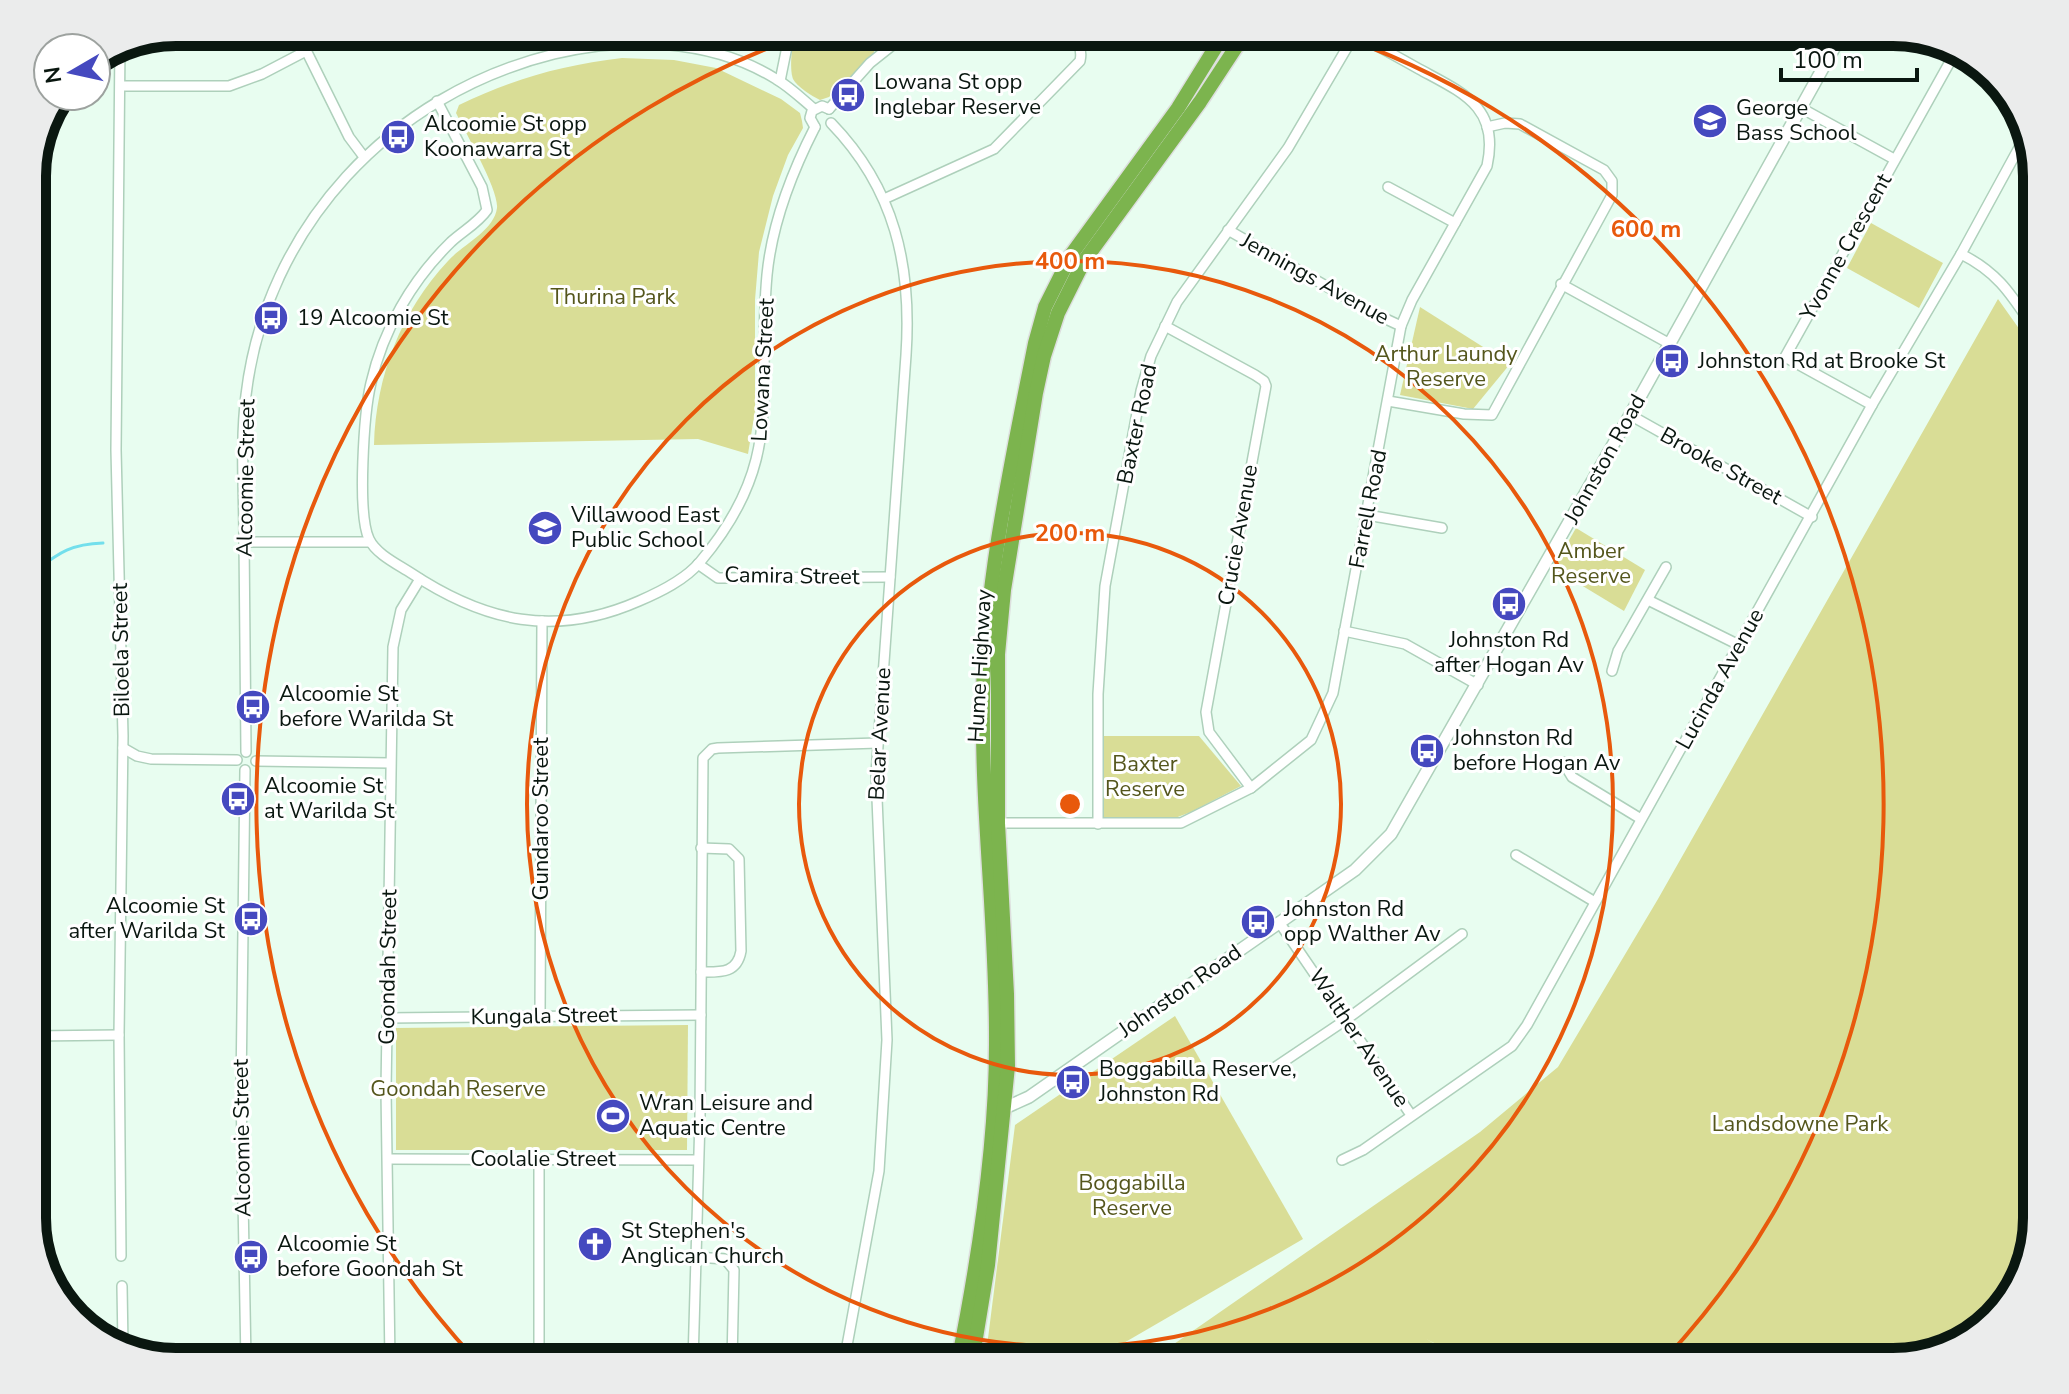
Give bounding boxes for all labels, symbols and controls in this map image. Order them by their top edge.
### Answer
north arrow [32,32,112,112]
scale bar [1781,32,1917,82]
text: 100 m [1793,44,1863,76]
text: N [37,64,69,85]
place label: Lowana St opp Inglebar Reserve [874,67,1041,122]
bus stop icon: Lowana St opp Inglebar Reserve [829,76,867,114]
place label: George Bass School [1736,93,1857,148]
school or university icon: George Bass School [1691,102,1729,140]
place label: Alcoomie St opp Koonawarra St [424,109,587,164]
bus stop icon: Alcoomie St opp Koonawarra St [379,118,417,156]
street label: Yvonne Crescent [1793,168,1899,327]
text: 600 m [1611,213,1681,245]
street label: Jennings Avenue [1235,225,1395,332]
text: 400 m [1035,245,1105,277]
park label: Thurina Park [551,282,676,312]
street label: Lowana Street [744,297,782,443]
bus stop icon: 19 Alcoomie St [252,299,290,337]
place label: 19 Alcoomie St [297,303,449,333]
park label: Arthur Laundy Reserve [1374,339,1518,394]
bus stop icon: Johnston Rd at Brooke St [1653,342,1691,380]
place label: Johnston Rd at Brooke St [1697,346,1945,376]
street label: Baxter Road [1110,361,1164,487]
street label: Johnston Road [1556,389,1653,530]
street label: Alcoomie Street [230,398,262,557]
street label: Brooke Street [1655,420,1788,512]
street label: Farrell Road [1342,447,1394,571]
street label: Crucie Avenue [1211,462,1265,608]
place label: Villawood East Public School [570,500,720,555]
school or university icon: Villawood East Public School [526,509,564,547]
text: 200 m [1035,517,1105,549]
park label: Amber Reserve [1551,536,1631,591]
street label: Camira Street [724,560,860,592]
street label: Biloela Street [105,582,137,717]
bus stop icon: Johnston Rd after Hogan Av [1490,585,1528,623]
street label: Hume Highway [961,588,999,743]
street label: Lucinda Avenue [1669,603,1771,755]
place label: Johnston Rd after Hogan Av [1434,625,1585,680]
street label: Belar Avenue [862,667,898,801]
place label: Alcoomie St before Warilda St [279,679,453,734]
bus stop icon: Alcoomie St before Warilda St [234,688,272,726]
place label: Johnston Rd before Hogan Av [1452,723,1621,778]
bus stop icon: Johnston Rd before Hogan Av [1408,732,1446,770]
street label: Gundaroo Street [526,737,556,901]
park label: Baxter Reserve [1105,749,1185,804]
place label: Alcoomie St at Warilda St [264,771,395,826]
bus stop icon: Alcoomie St at Warilda St [219,780,257,818]
centre of rings [1056,790,1084,818]
street label: Goondah Street [372,889,404,1045]
place label: Alcoomie St after Warilda St [68,891,225,946]
place label: Johnston Rd opp Walther Av [1283,894,1441,949]
bus stop icon: Alcoomie St after Warilda St [232,900,270,938]
bus stop icon: Johnston Rd opp Walther Av [1239,903,1277,941]
street label: Johnston Road [1112,937,1248,1045]
street label: Walther Avenue [1301,963,1417,1113]
street label: Kungala Street [470,1000,618,1032]
place label: Boggabilla Reserve, Johnston Rd [1098,1054,1297,1109]
street label: Alcoomie Street [226,1058,258,1217]
bus stop icon: Boggabilla Reserve, Johnston Rd [1054,1063,1092,1101]
park label: Goondah Reserve [370,1074,546,1104]
place label: Wran Leisure and Aquatic Centre [639,1088,813,1143]
sports icon: Wran Leisure and Aquatic Centre [594,1097,632,1135]
park label: Landsdowne Park [1712,1109,1889,1139]
street label: Coolalie Street [470,1144,616,1174]
park label: Boggabilla Reserve [1078,1168,1186,1223]
place label: St Stephen's Anglican Church [621,1216,784,1271]
church icon: St Stephen's Anglican Church [576,1225,614,1263]
place label: Alcoomie St before Goondah St [277,1229,463,1284]
bus stop icon: Alcoomie St before Goondah St [232,1238,270,1276]

